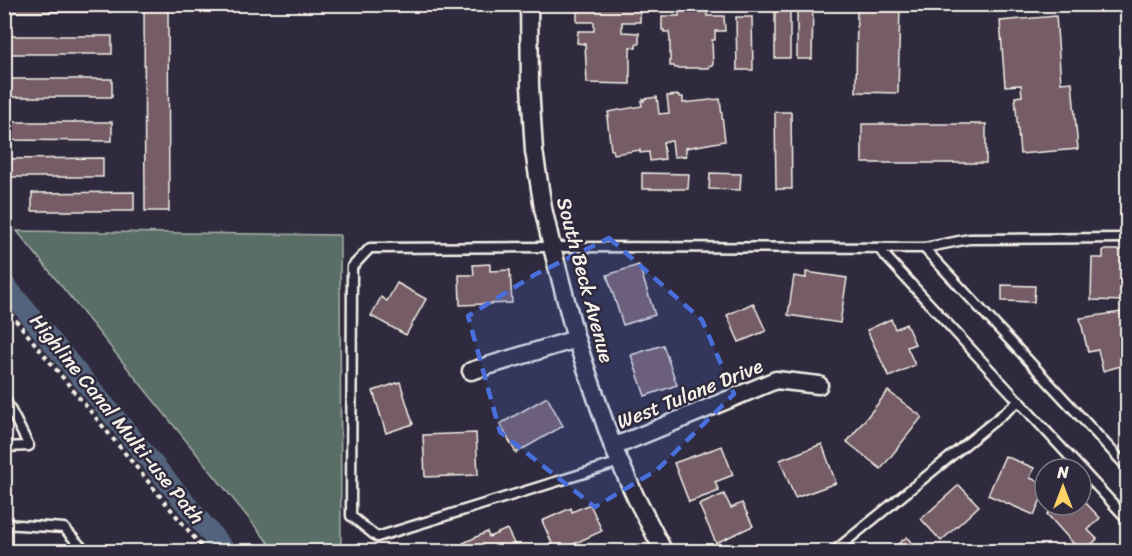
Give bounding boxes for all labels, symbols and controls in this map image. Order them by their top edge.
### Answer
street label: South Beck Avenue [546,193,624,367]
street label: Highline Canal Multi-use Path [20,306,214,532]
street label: West Tulane Drive [612,349,769,439]
north arrow [1033,457,1093,517]
text: N [1056,458,1069,487]

